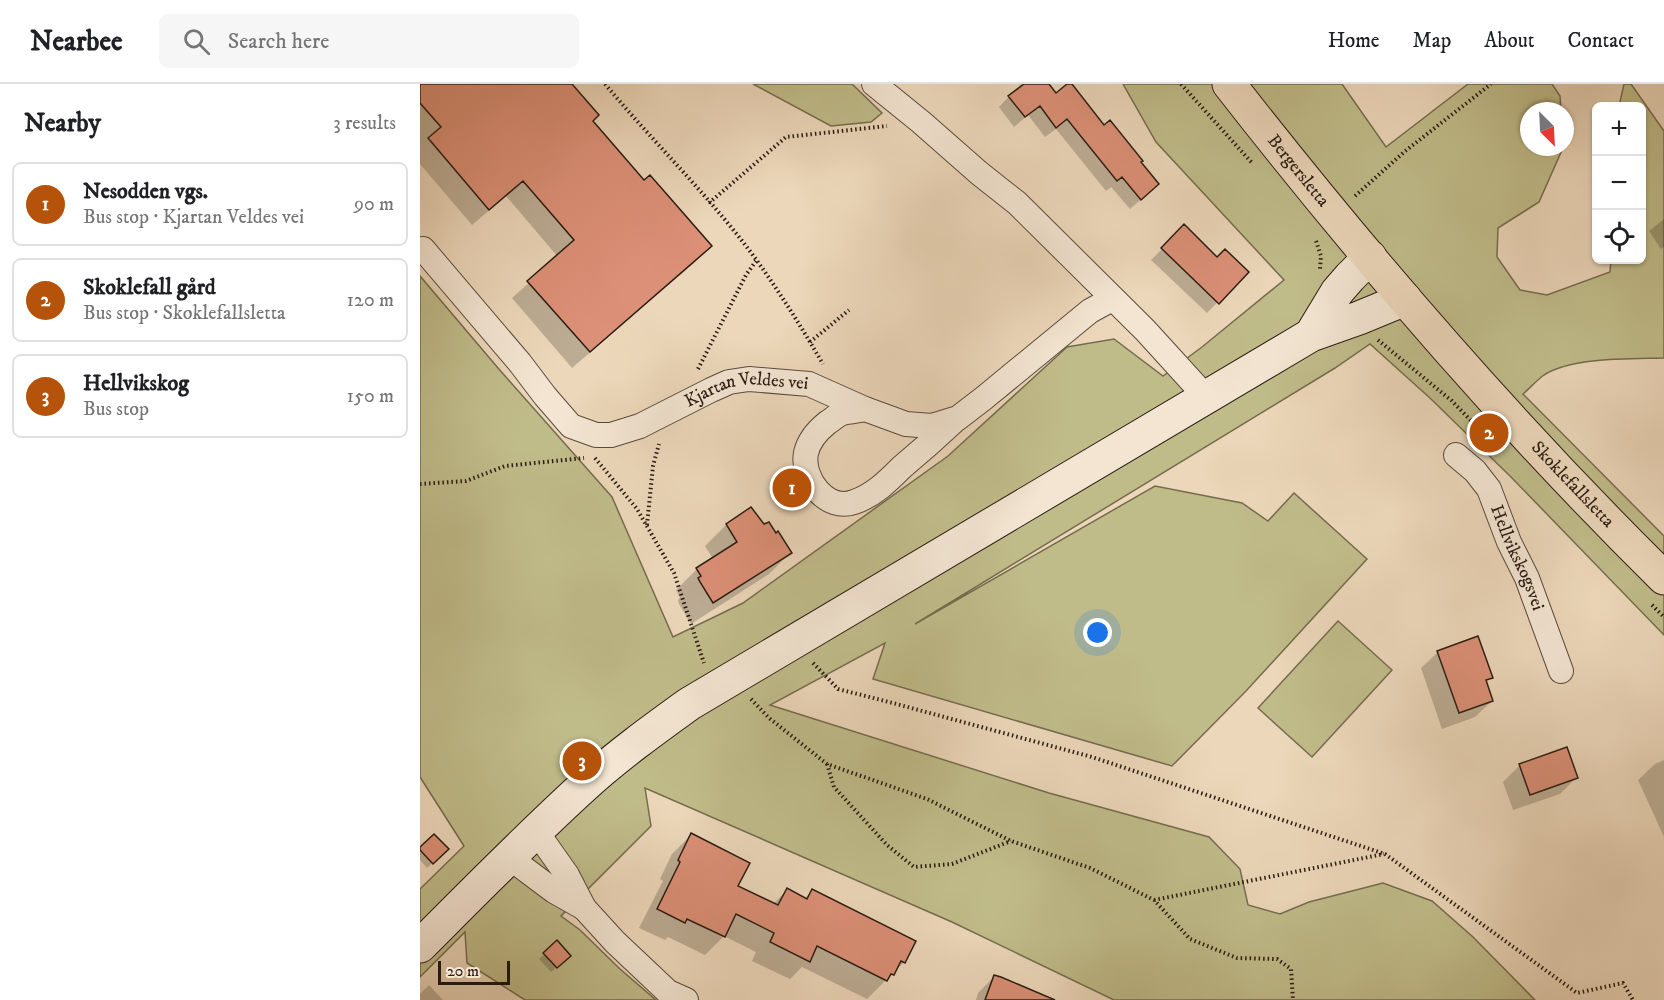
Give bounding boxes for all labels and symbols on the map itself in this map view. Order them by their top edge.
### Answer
north arrow [1520,102,1574,156]
street label: Bergersletta [1262,130,1334,212]
street label: Kjartan Veldes vei [681,368,809,413]
pin: 2 [1470,410,1508,456]
street label: Skoklefallsletta [1526,437,1619,533]
pin: 1 [772,466,812,510]
street label: Hellvikskogsvei [1485,502,1549,614]
your location [1083,618,1112,647]
pin: 3 [562,738,602,784]
scale bar [438,958,510,986]

